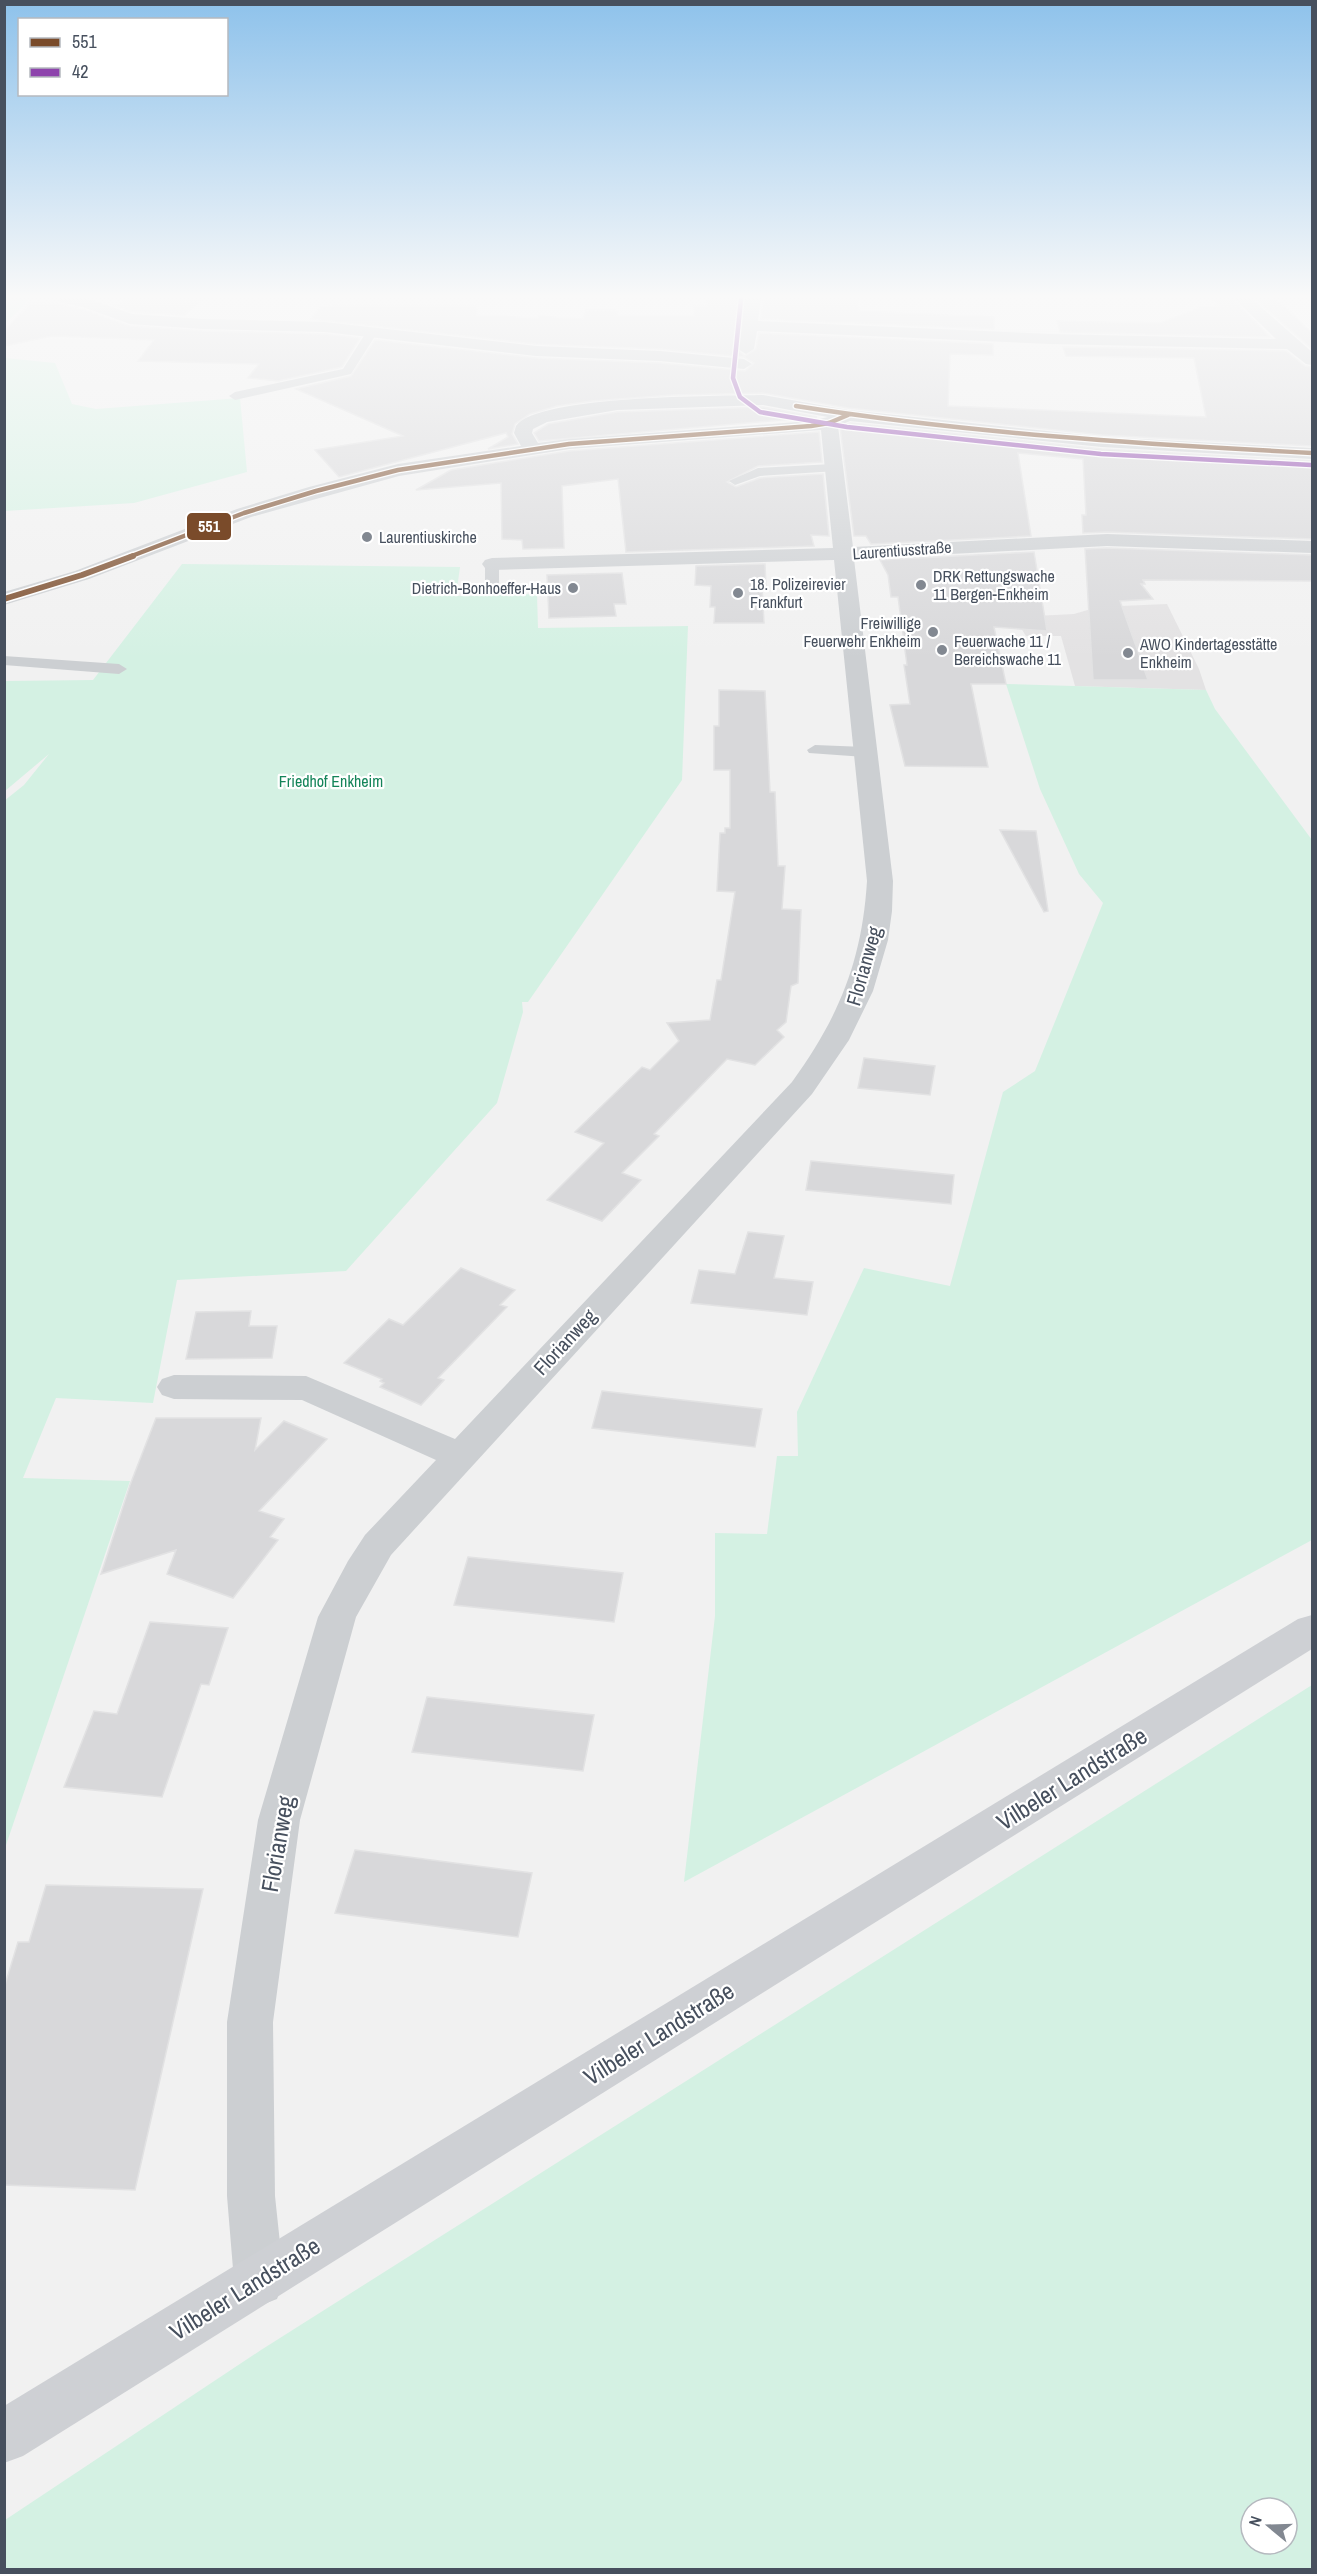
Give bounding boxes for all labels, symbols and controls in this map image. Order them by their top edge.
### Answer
legend [18,18,228,96]
text: 551 [72,29,97,54]
text: 42 [72,59,88,84]
line badge: 551 [186,512,232,541]
text: 551 [198,515,221,537]
place label: Laurentiuskirche [379,526,477,548]
marker: Laurentiuskirche [360,530,374,544]
street label: Laurentiusstraße [852,536,952,564]
place label: DRK Rettungswache 11 Bergen-Enkheim [933,565,1055,605]
place label: 18. Polizeirevier Frankfurt [750,573,846,613]
place label: Dietrich-Bonhoeffer-Haus [412,577,561,599]
marker: DRK Rettungswache 11 Bergen-Enkheim [914,578,928,592]
marker: Dietrich-Bonhoeffer-Haus [566,581,580,595]
marker: 18. Polizeirevier Frankfurt [731,586,745,600]
place label: Freiwillige Feuerwehr Enkheim [804,612,921,652]
marker: Freiwillige Feuerwehr Enkheim [926,625,940,639]
place label: Feuerwache 11 / Bereichswache 11 [954,630,1062,670]
place label: AWO Kindertagesstätte Enkheim [1139,633,1277,673]
marker: Feuerwache 11 / Bereichswache 11 [935,643,949,657]
marker: AWO Kindertagesstätte Enkheim [1121,646,1135,660]
park label: Friedhof Enkheim [279,770,383,792]
street label: Florianweg [839,923,888,1009]
street label: Florianweg [527,1303,602,1381]
street label: Vilbeler Landstraße [990,1719,1153,1837]
street label: Florianweg [253,1793,301,1895]
street label: Vilbeler Landstraße [577,1974,740,2092]
street label: Vilbeler Landstraße [163,2229,326,2347]
north arrow [1239,2496,1299,2556]
text: N [1243,2513,1267,2529]

